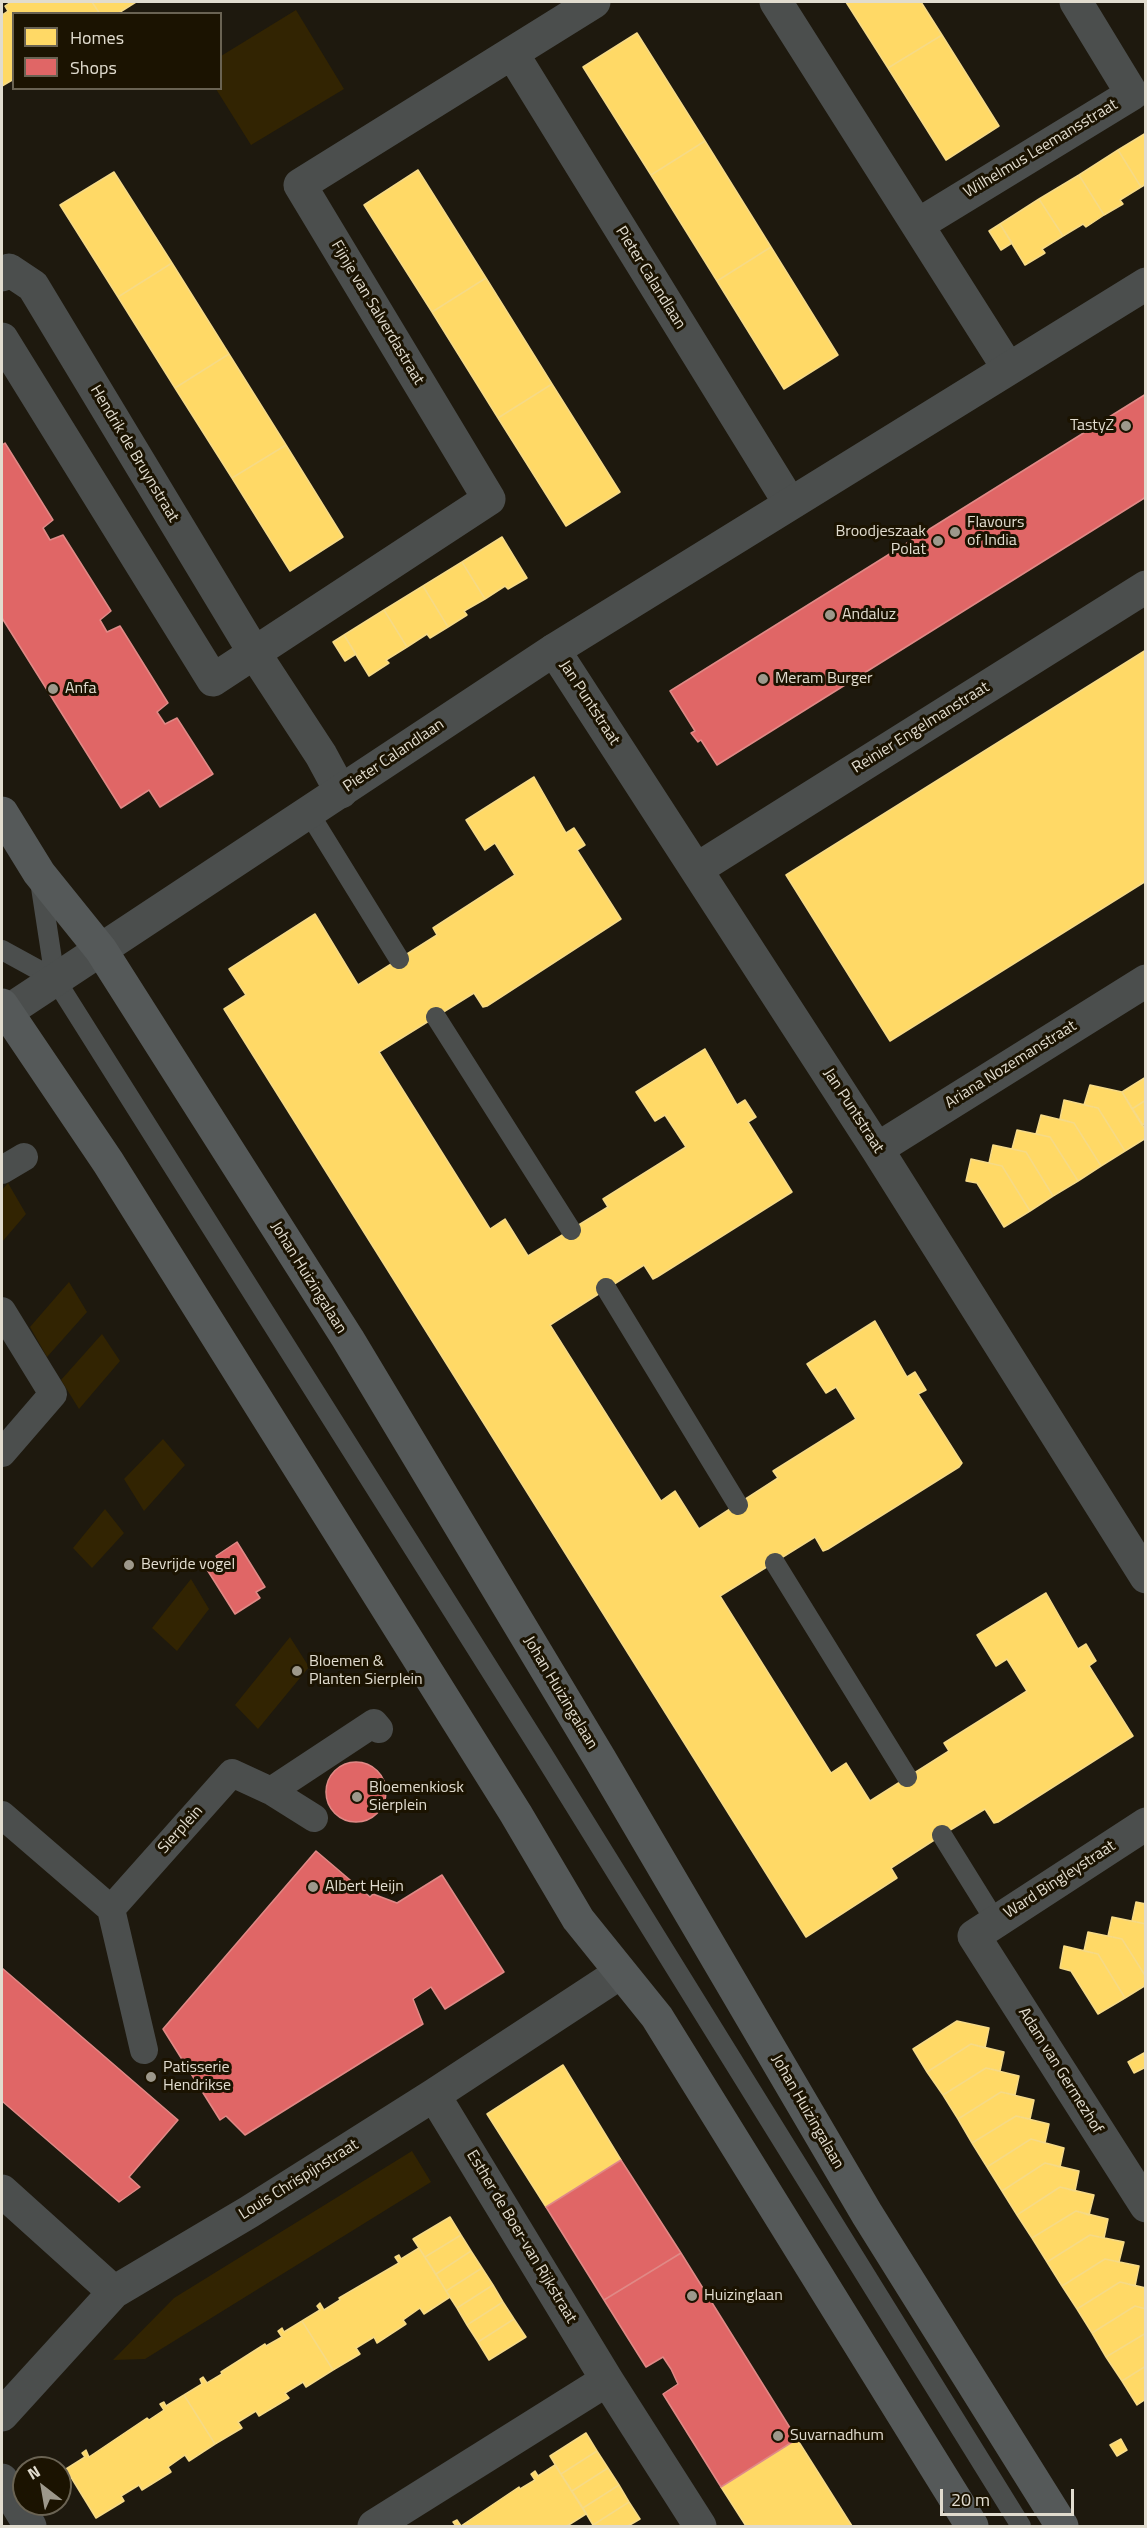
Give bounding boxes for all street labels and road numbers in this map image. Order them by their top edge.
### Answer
street label: Wilhelmus Leemansstraat [961,95,1121,203]
street label: Pieter Calandlaan [611,223,689,333]
street label: Fijnje van Salverdastraat [326,237,428,389]
street label: Hendrik de Bruynstraat [85,382,183,526]
street label: Jan Puntstraat [554,657,624,749]
street label: Reinier Engelmanstraat [849,678,993,778]
street label: Pieter Calandlaan [340,715,448,797]
street label: Ariana Nozemanstraat [942,1017,1080,1113]
street label: Jan Puntstraat [818,1065,888,1157]
street label: Johan Huizingalaan [266,1218,350,1338]
street label: Johan Huizingalaan [519,1633,601,1753]
street label: Sierplein [154,1802,208,1858]
street label: Ward Bingleystraat [1001,1837,1119,1923]
street label: Adam van Germezhof [1013,2004,1107,2138]
street label: Johan Huizingalaan [767,2052,847,2172]
street label: Louis Chrispijnstraat [236,2136,362,2224]
street label: Esther de Boer-van Rijkstraat [462,2147,580,2327]

